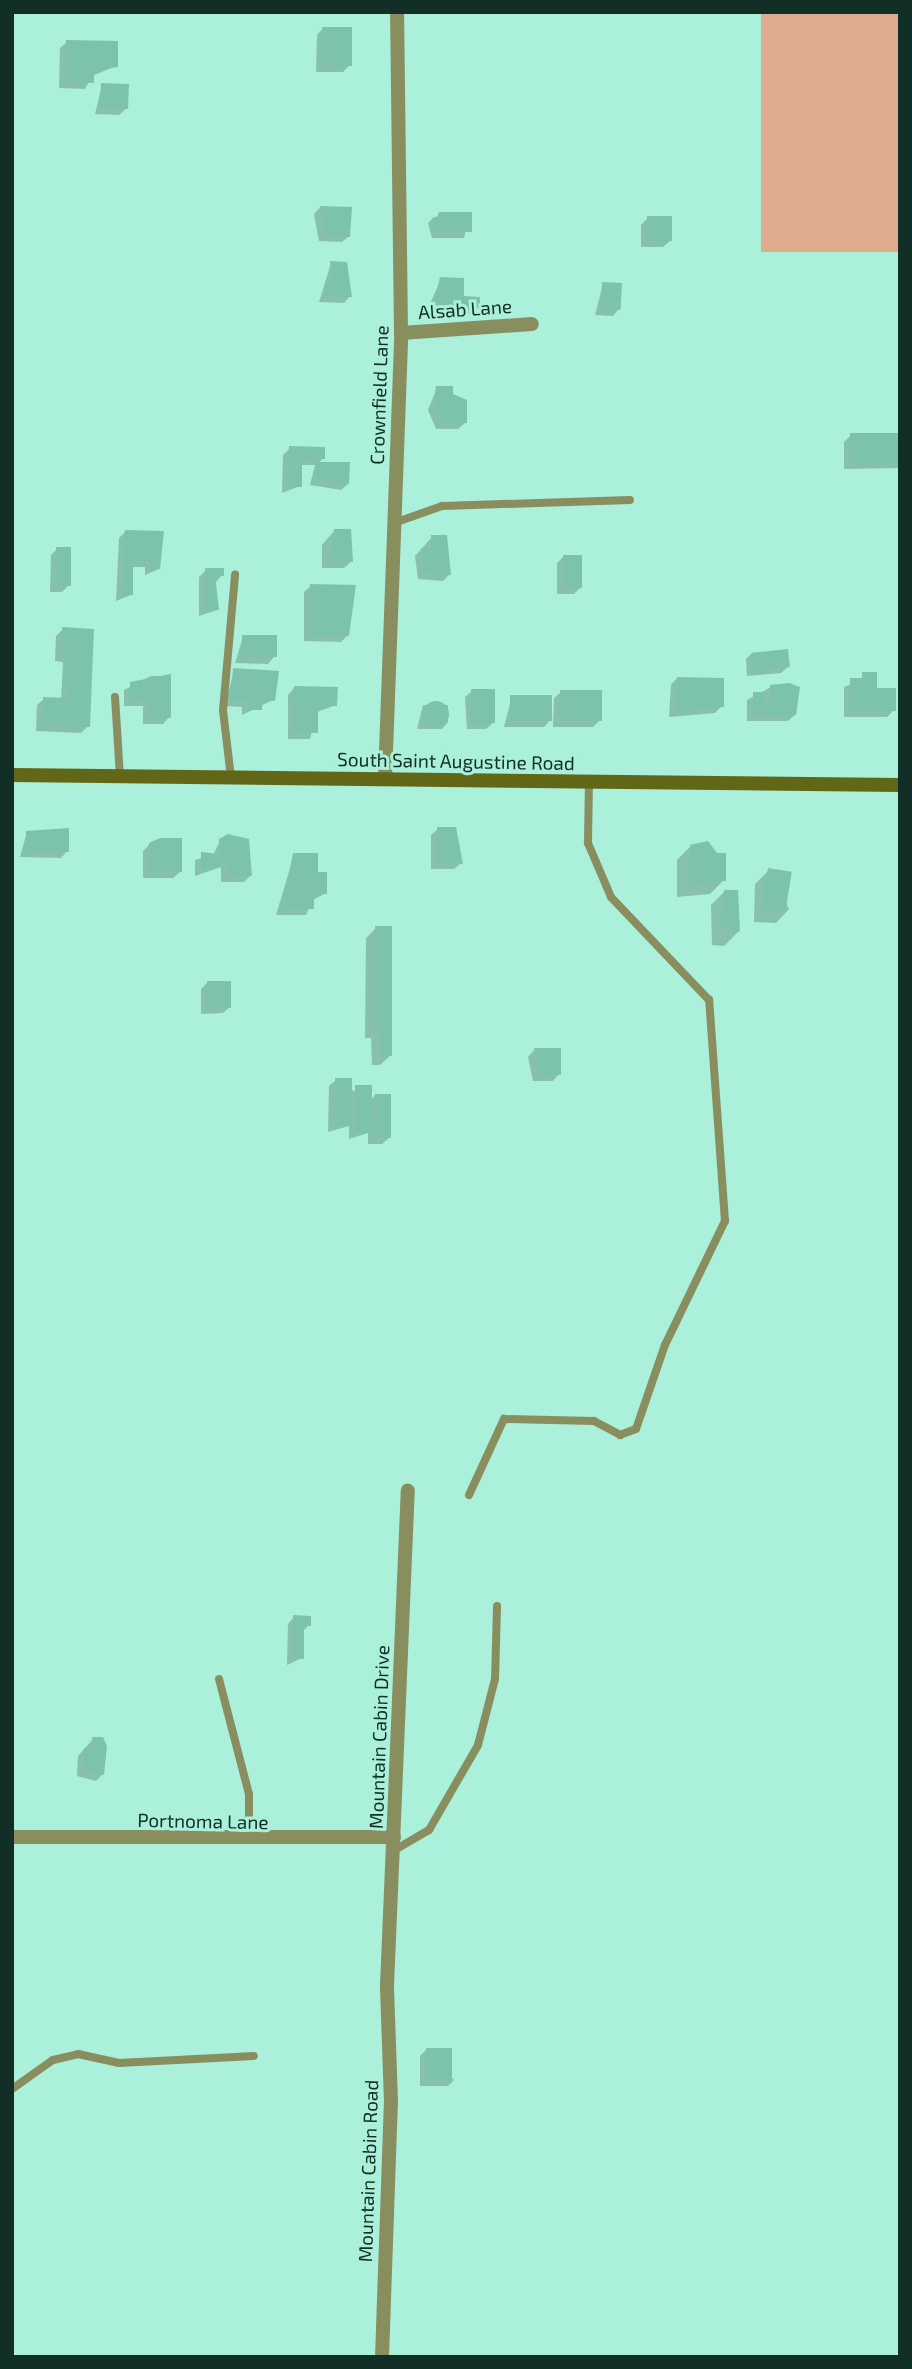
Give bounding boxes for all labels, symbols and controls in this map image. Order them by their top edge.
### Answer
street label: Alsab Lane [417,294,513,324]
street label: Crownfield Lane [365,325,393,465]
street label: South Saint Augustine Road [337,748,575,774]
street label: Mountain Cabin Drive [364,1645,394,1829]
street label: Portnoma Lane [137,1808,269,1834]
street label: Mountain Cabin Road [353,2079,383,2263]

